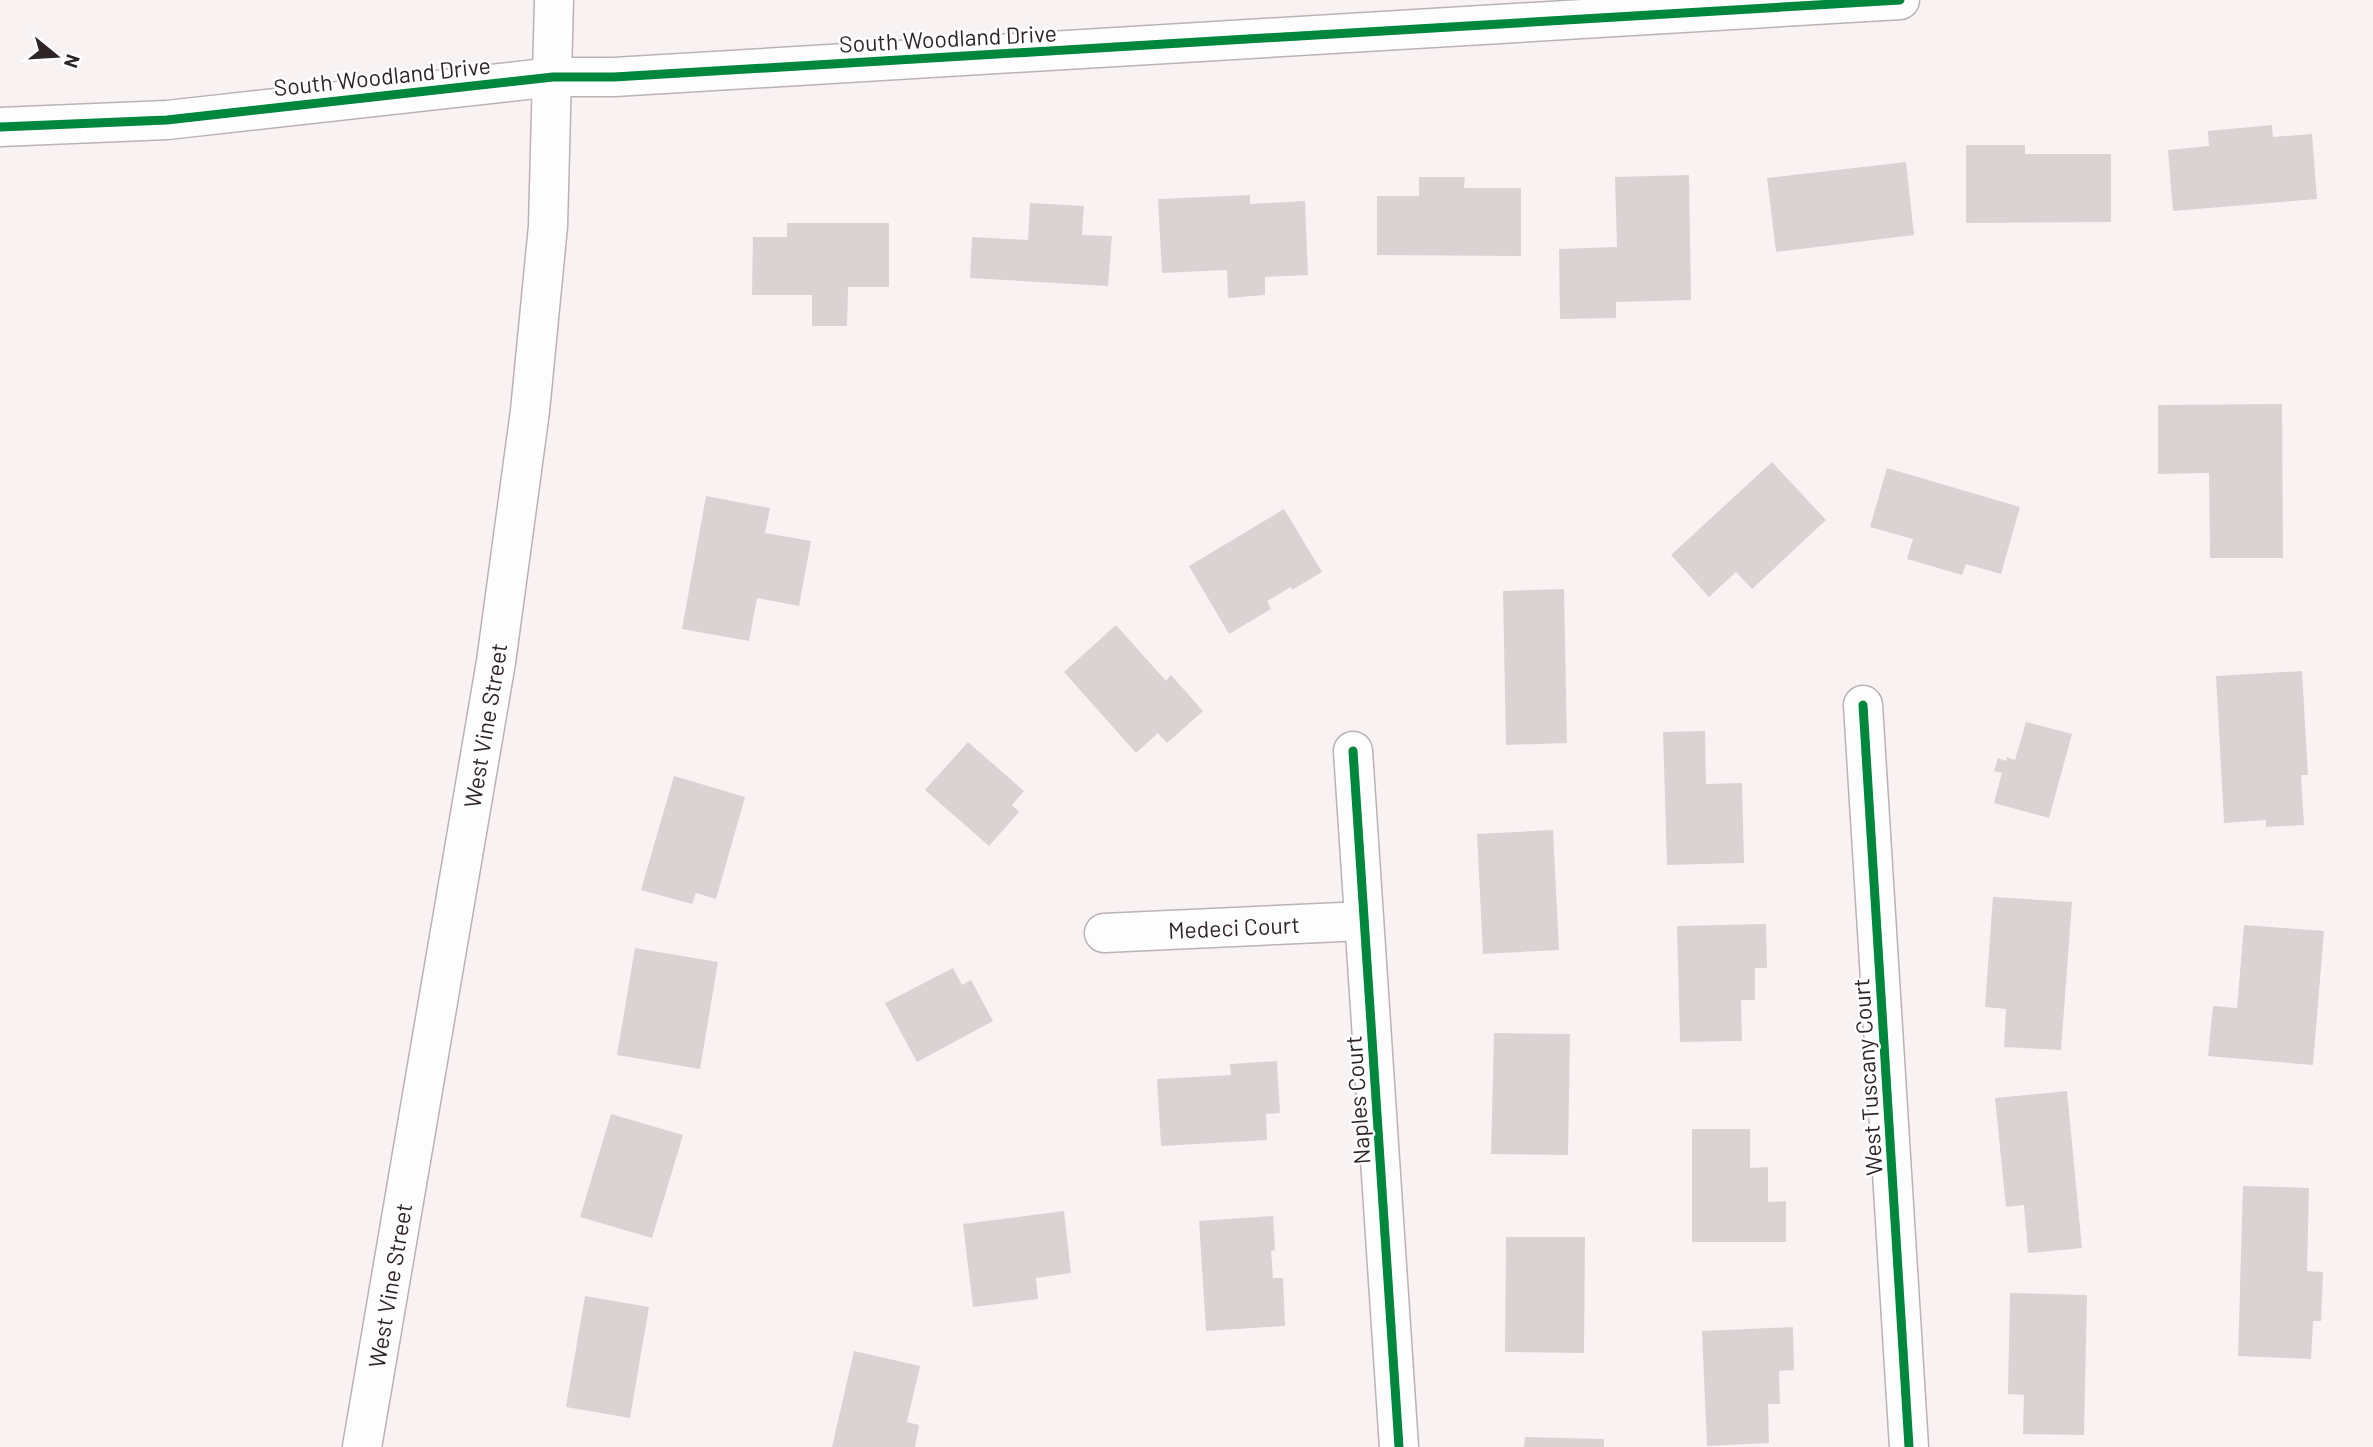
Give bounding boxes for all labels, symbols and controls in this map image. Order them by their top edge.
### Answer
street label: South Woodland Drive [838,18,1058,58]
north arrow [21,21,91,91]
street label: South Woodland Drive [272,51,492,101]
text: N [60,52,86,71]
street label: West Vine Street [457,641,512,810]
street label: Medeci Court [1167,910,1300,944]
street label: West Tuscany Court [1846,977,1888,1177]
street label: Naples Court [1339,1035,1375,1165]
street label: West Vine Street [362,1201,417,1370]

